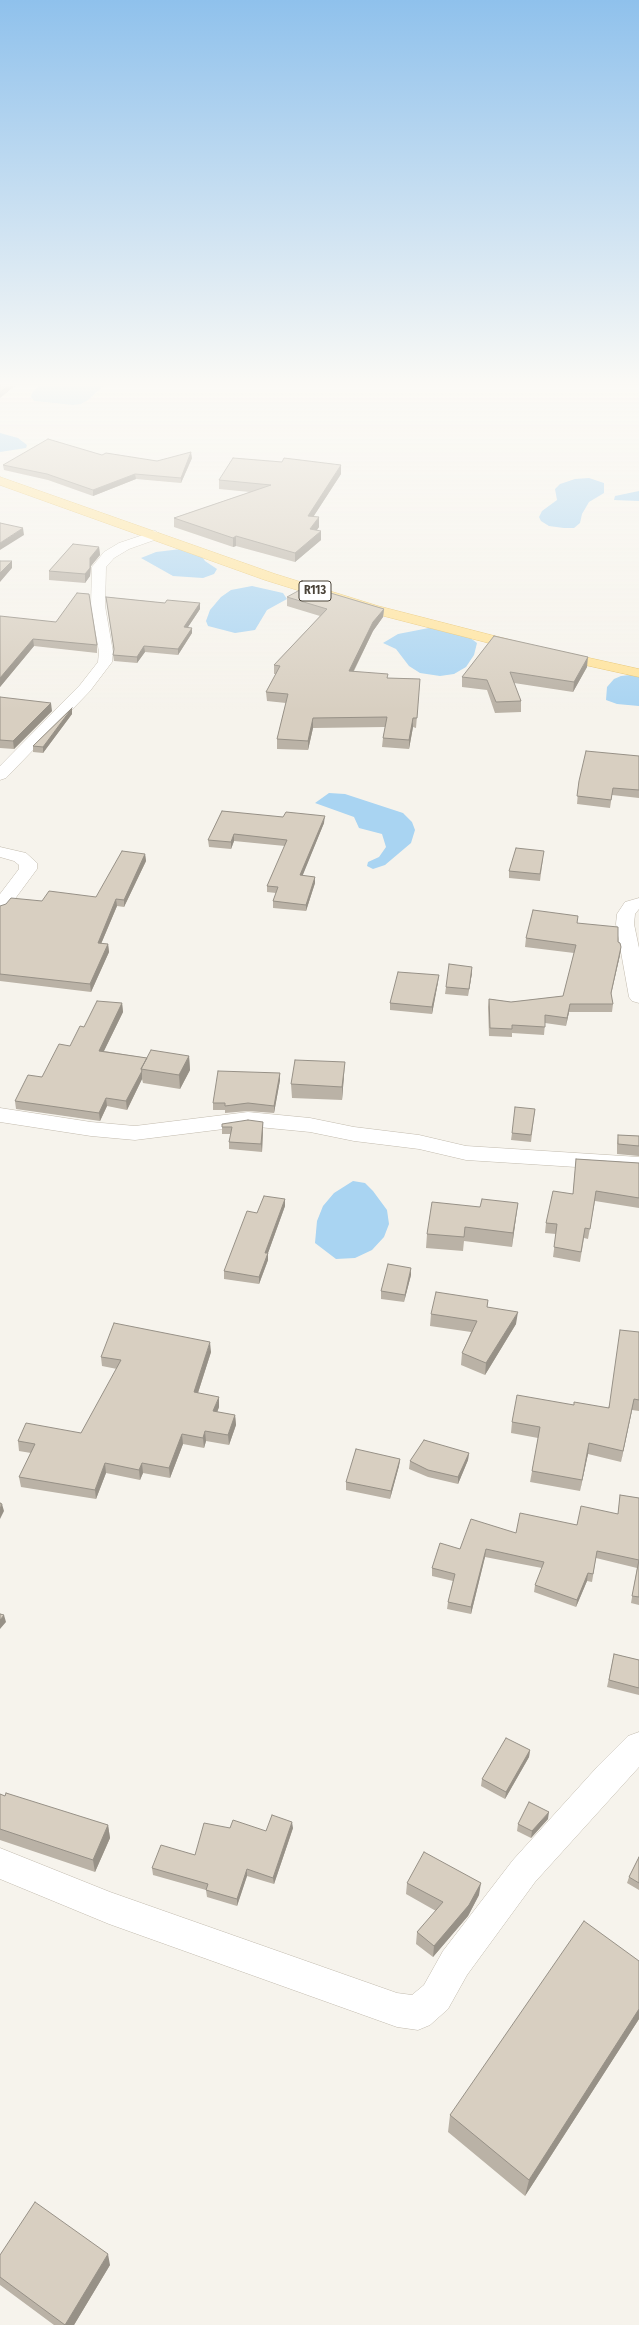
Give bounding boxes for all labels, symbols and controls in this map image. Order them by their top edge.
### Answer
road number: R113 [299,581,331,601]

